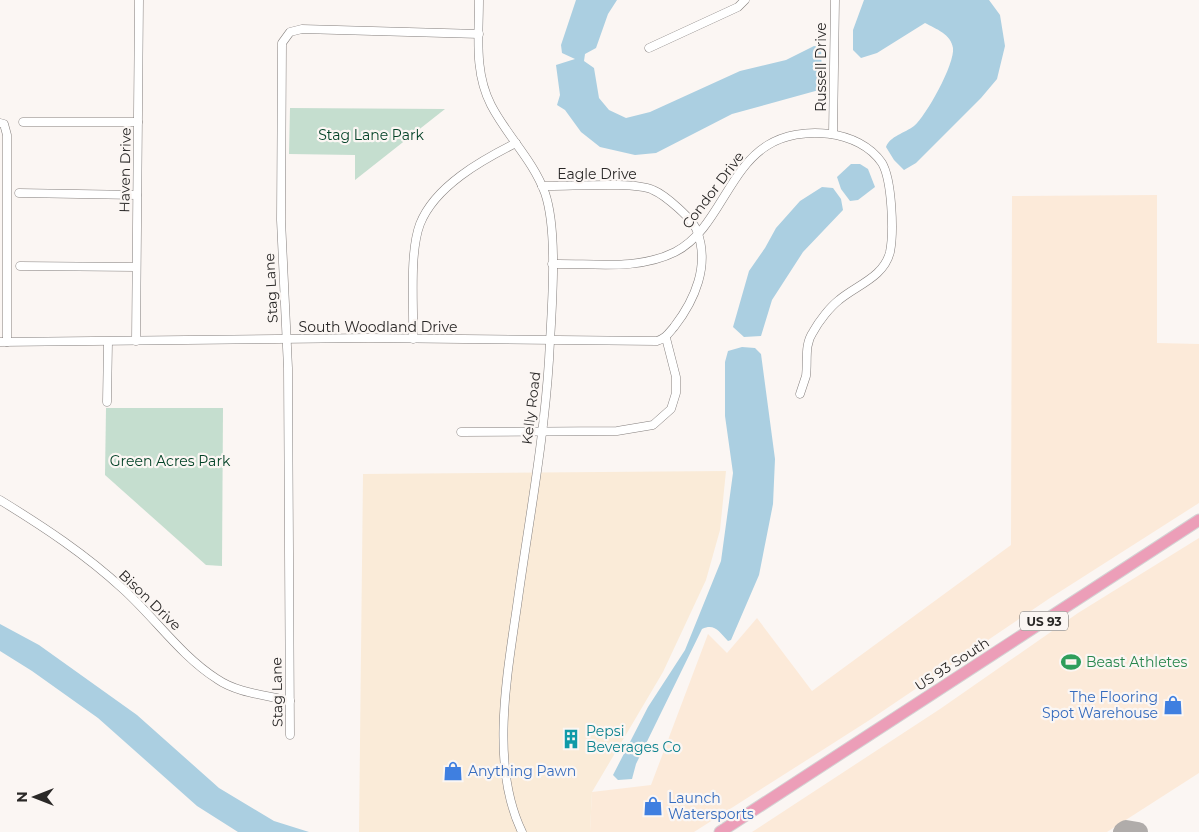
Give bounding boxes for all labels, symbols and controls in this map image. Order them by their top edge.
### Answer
street label: Russell Drive [812,22,830,112]
park label: Stag Lane Park [318,126,424,144]
street label: Haven Drive [115,127,135,213]
street label: Condor Drive [678,148,748,232]
street label: Eagle Drive [557,165,637,183]
street label: Stag Lane [260,253,282,323]
street label: South Woodland Drive [299,318,457,336]
street label: Kelly Road [518,370,544,446]
park label: Green Acres Park [110,452,231,470]
street label: Bison Drive [115,566,185,634]
road number: US 93 [1020,612,1068,630]
street label: US 93 South [911,633,993,695]
sports icon: Beast Athletes [1060,651,1082,673]
place label: Beast Athletes [1086,653,1187,671]
street label: Stag Lane [267,657,287,727]
place label: The Flooring Spot Warehouse [1042,688,1158,722]
shop icon: The Flooring Spot Warehouse [1162,694,1184,716]
place label: Pepsi Beverages Co [586,722,681,756]
building icon: Pepsi Beverages Co [560,728,582,750]
shop icon: Anything Pawn [442,760,464,782]
place label: Anything Pawn [468,762,576,780]
north arrow [10,772,60,822]
place label: Launch Watersports [668,789,754,823]
text: N [13,791,31,803]
shop icon: Launch Watersports [642,795,664,817]

